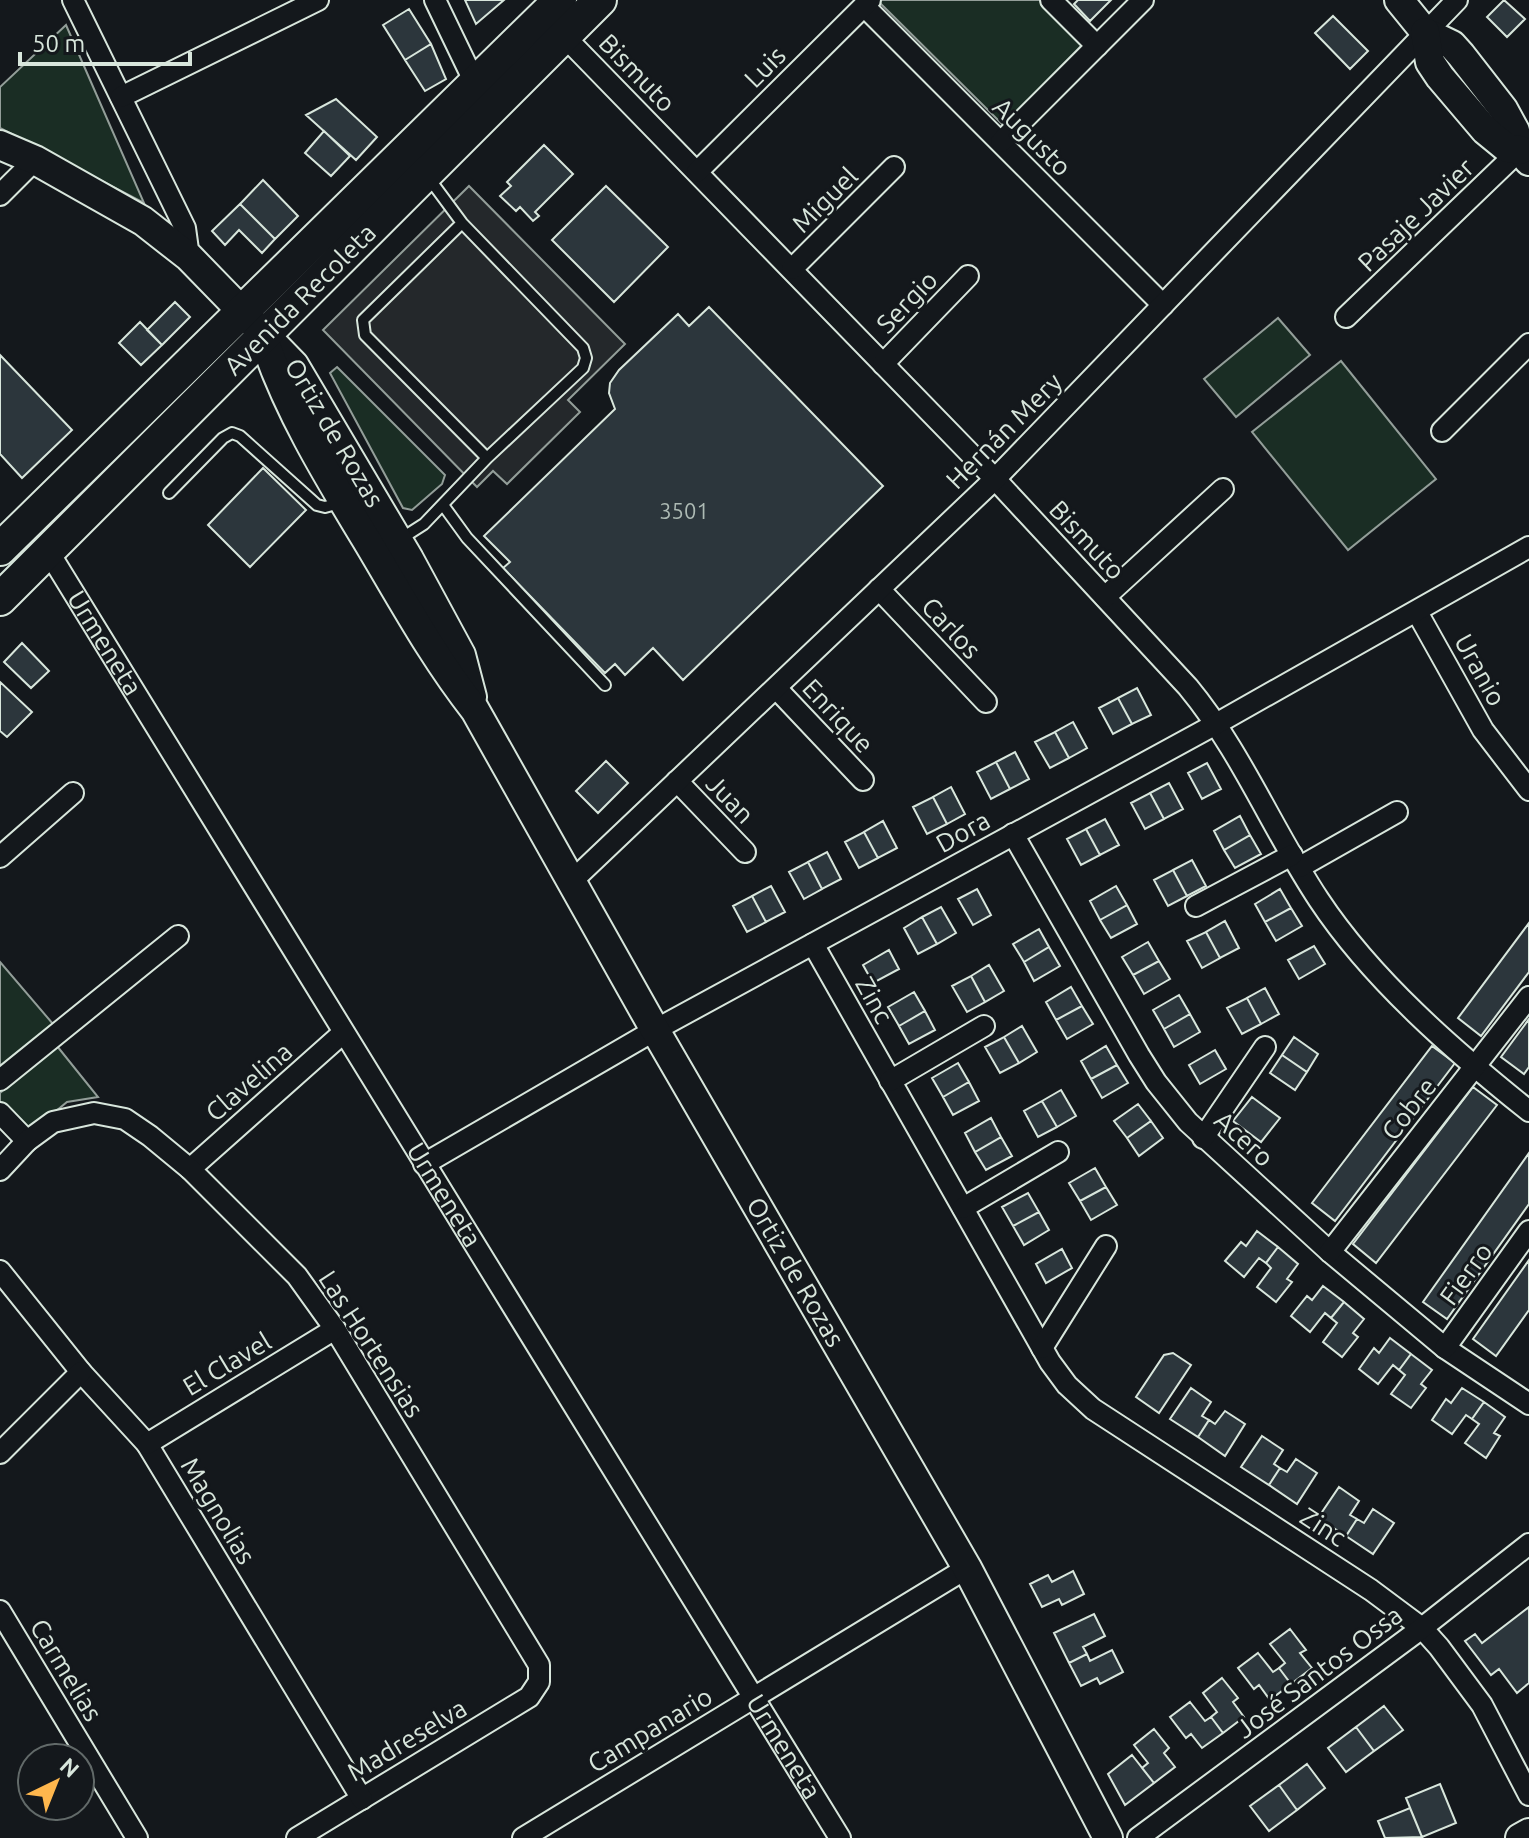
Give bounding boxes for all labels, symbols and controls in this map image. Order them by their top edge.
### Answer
scale bar [20,16,190,66]
street label: Bismuto [593,28,681,118]
text: 50 m [32,30,85,57]
street label: Luis [738,40,791,93]
street label: Augusto [987,92,1077,182]
street label: Pasaje Javier [1352,152,1480,277]
street label: Miguel [786,161,863,238]
street label: Avenida Recoleta [218,218,381,381]
street label: Sergio [870,265,943,338]
street label: Ortiz de Rozas [279,353,390,512]
street label: Hernán Mery [940,367,1067,494]
street label: Bismuto [1044,494,1131,585]
house number: 3501 [659,498,709,523]
street label: Urmeneta [62,585,148,700]
street label: Carlos [916,591,987,664]
street label: Uranio [1449,629,1512,711]
street label: Enrique [797,673,880,758]
street label: Juan [701,768,760,829]
street label: Dora [931,805,995,858]
street label: Zinc [850,972,899,1028]
street label: Clavelina [200,1036,298,1127]
street label: Cobre [1375,1072,1442,1145]
street label: Acero [1209,1105,1279,1172]
street label: Urmeneta [402,1137,488,1252]
street label: Ortiz de Rozas [741,1192,850,1352]
street label: Fierro [1434,1237,1498,1310]
street label: Las Hortensias [313,1265,430,1422]
street label: El Clavel [178,1326,276,1401]
street label: Magnolias [175,1452,261,1569]
street label: Zinc [1295,1501,1351,1552]
street label: José Santos Ossa [1230,1600,1407,1743]
street label: Carmelias [25,1614,108,1726]
street label: Campanario [582,1681,717,1778]
street label: Urmeneta [741,1689,827,1804]
street label: Madreselva [342,1693,472,1786]
north arrow [16,1742,96,1822]
text: N [55,1752,85,1782]

